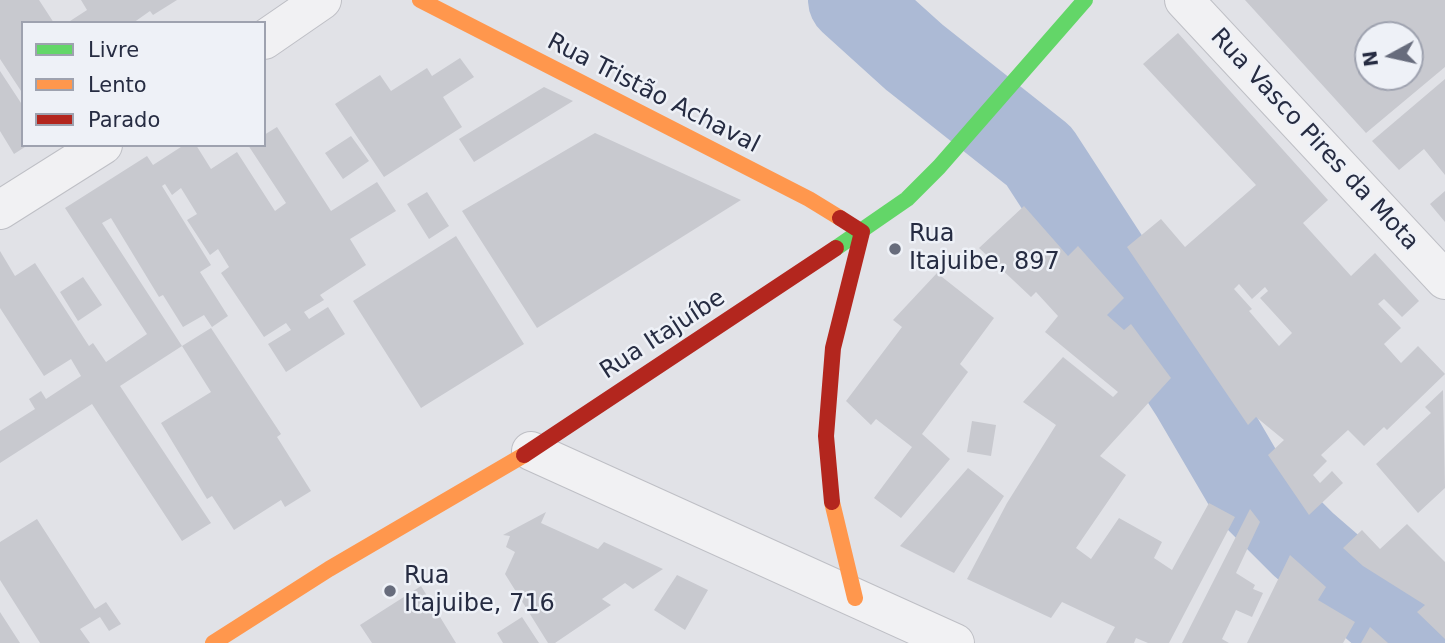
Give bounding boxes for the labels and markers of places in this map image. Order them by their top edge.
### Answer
place label: Rua Itajuibe, 897 [909,221,1060,277]
marker: Rua Itajuibe, 897 [887,241,903,257]
place label: Rua Itajuibe, 716 [404,563,555,619]
marker: Rua Itajuibe, 716 [382,583,398,599]

